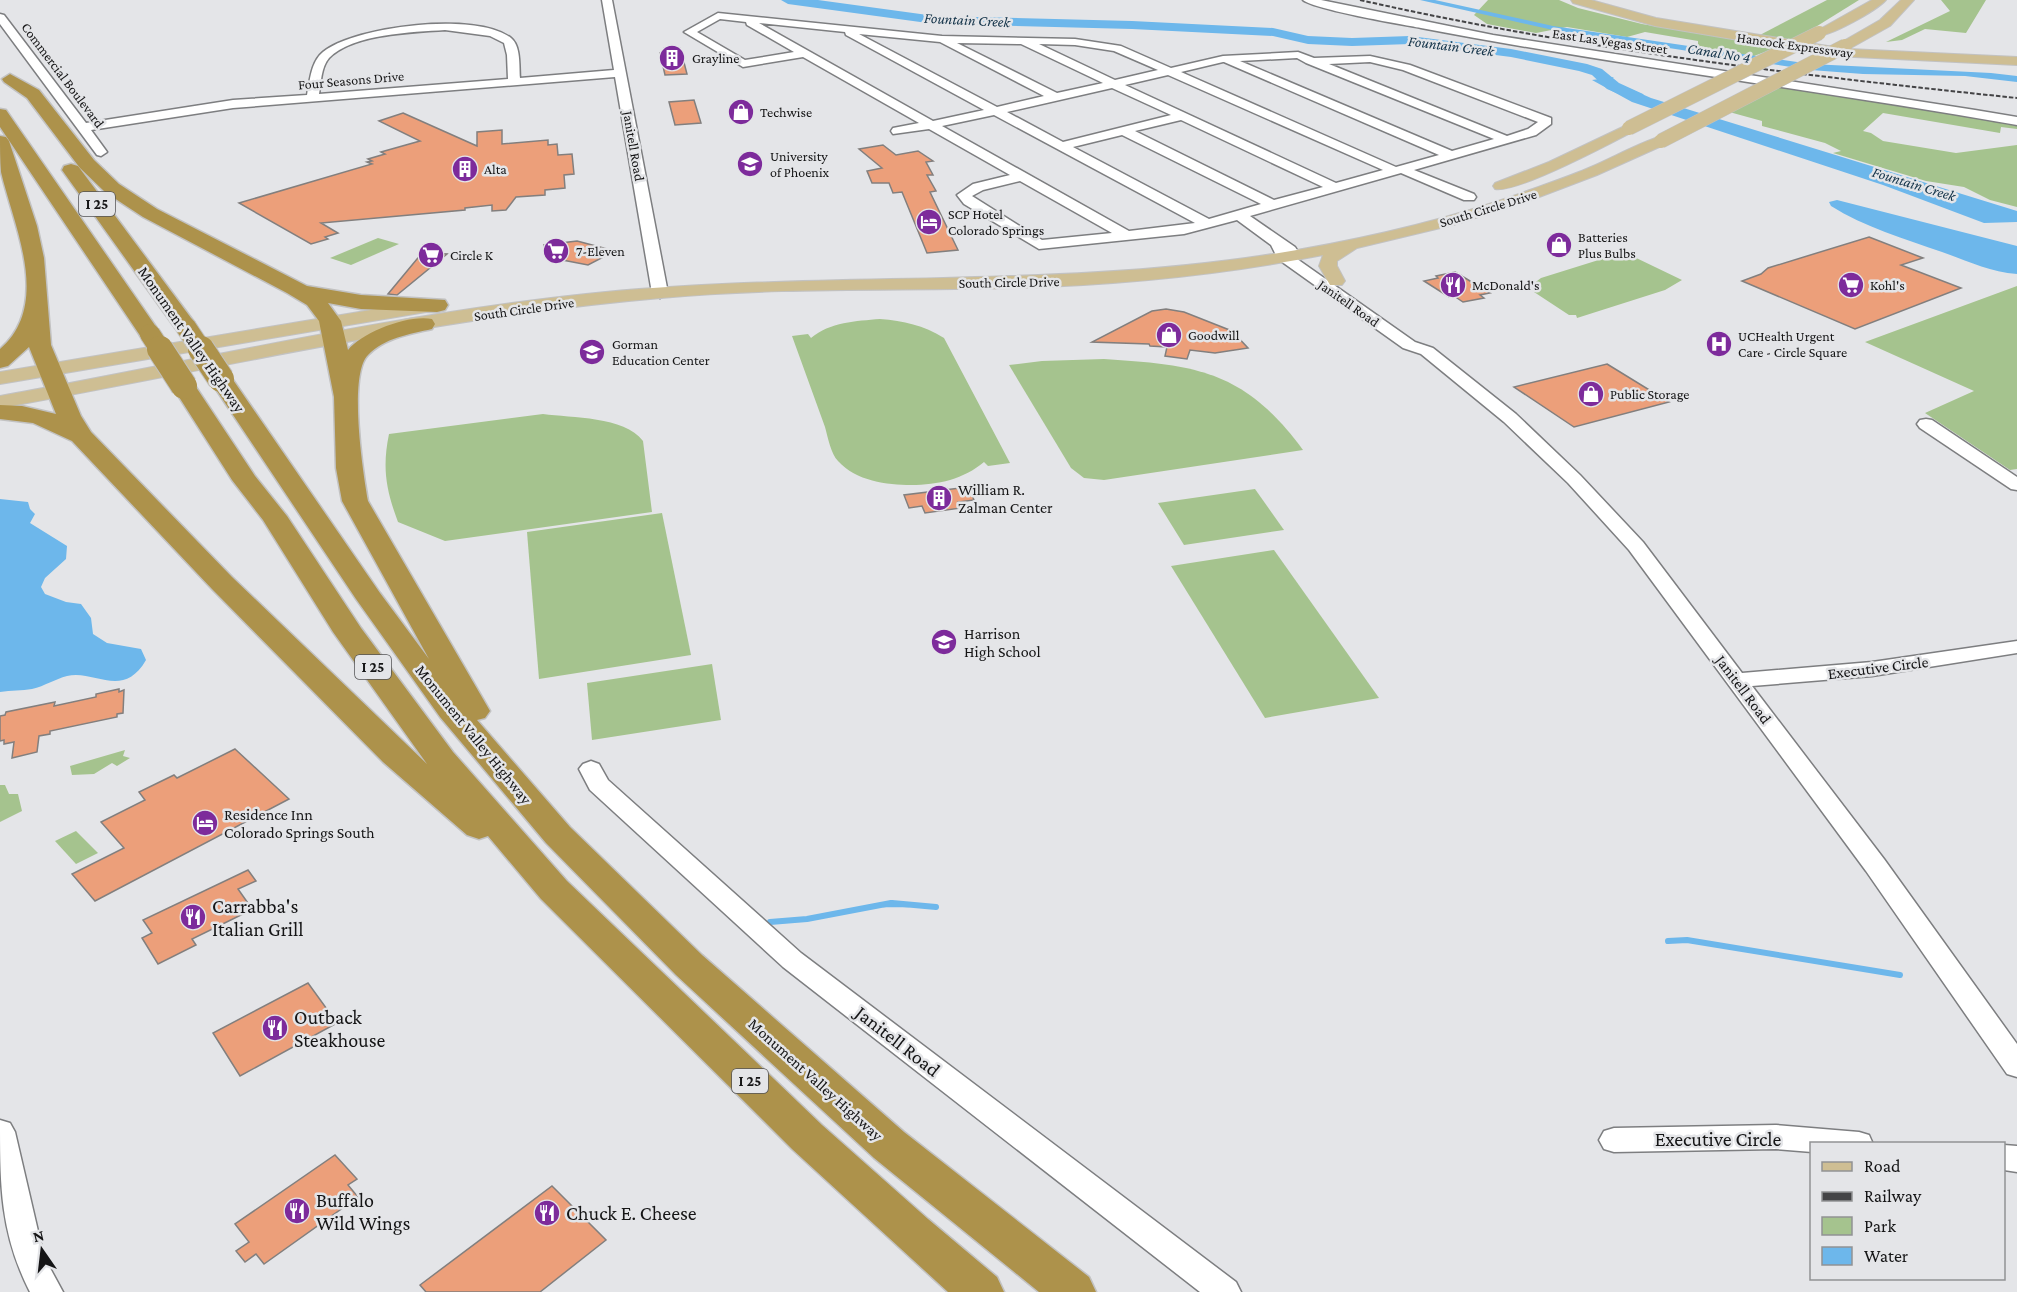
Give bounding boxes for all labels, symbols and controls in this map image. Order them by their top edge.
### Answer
water label: Fountain Creek [924,10,1012,30]
street label: Commercial Boulevard [18,19,108,131]
street label: East Las Vegas Street [1551,25,1669,57]
street label: Hancock Expressway [1736,29,1855,61]
water label: Fountain Creek [1407,33,1496,59]
water label: Canal No 4 [1686,40,1752,66]
building icon: Grayline [657,43,687,73]
place label: Grayline [692,50,739,66]
street label: Four Seasons Drive [297,67,405,93]
shop icon: Techwise [726,97,756,127]
place label: Techwise [760,104,812,120]
street label: Janitell Road [620,108,648,183]
place label: University of Phoenix [770,148,830,180]
school or university icon: University of Phoenix [735,149,765,179]
building icon: Alta [450,154,480,184]
place label: Alta [484,161,507,177]
water label: Fountain Creek [1870,164,1959,205]
street label: South Circle Drive [1437,186,1539,230]
road number: I 25 [79,192,115,216]
place label: SCP Hotel Colorado Springs [948,206,1044,238]
hotel icon: SCP Hotel Colorado Springs [914,207,944,237]
place label: Batteries Plus Bulbs [1578,229,1636,261]
shop icon: Batteries Plus Bulbs [1544,230,1574,260]
supermarket icon: 7-Eleven [541,236,571,266]
supermarket icon: Circle K [416,240,446,270]
place label: 7-Eleven [576,243,625,259]
place label: Circle K [450,247,494,263]
street label: Monument Valley Highway [134,263,249,417]
restaurant icon: McDonald's [1438,270,1468,300]
supermarket icon: Kohl's [1836,270,1866,300]
street label: South Circle Drive [958,273,1060,291]
street label: Janitell Road [1314,275,1383,330]
place label: McDonald's [1472,277,1539,293]
place label: Kohl's [1870,277,1905,293]
street label: South Circle Drive [473,294,575,324]
shop icon: Goodwill [1154,320,1184,350]
place label: Goodwill [1188,327,1240,343]
place label: UCHealth Urgent Care - Circle Square [1738,328,1847,360]
hospital icon: UCHealth Urgent Care - Circle Square [1704,329,1734,359]
place label: Gorman Education Center [612,336,710,368]
school or university icon: Gorman Education Center [577,337,607,367]
shop icon: Public Storage [1576,379,1606,409]
place label: Public Storage [1610,386,1690,402]
place label: William R. Zalman Center [958,481,1053,516]
building icon: William R. Zalman Center [924,483,954,513]
place label: Harrison High School [964,625,1041,661]
school or university icon: Harrison High School [929,627,959,657]
street label: Janitell Road [1710,650,1775,728]
street label: Executive Circle [1827,653,1929,682]
road number: I 25 [355,655,391,679]
street label: Monument Valley Highway [411,661,535,808]
place label: Residence Inn Colorado Springs South [224,806,375,842]
hotel icon: Residence Inn Colorado Springs South [190,808,220,838]
place label: Carrabba's Italian Grill [212,895,304,940]
restaurant icon: Carrabba's Italian Grill [178,902,208,932]
street label: Janitell Road [849,1000,945,1082]
place label: Outback Steakhouse [294,1006,386,1051]
restaurant icon: Outback Steakhouse [260,1013,290,1043]
street label: Monument Valley Highway [745,1015,886,1145]
road number: I 25 [732,1069,768,1093]
street label: Executive Circle [1655,1128,1782,1150]
legend [1810,1142,2005,1280]
text: Road [1864,1156,1901,1176]
text: Railway [1864,1186,1922,1206]
place label: Buffalo Wild Wings [316,1189,410,1235]
restaurant icon: Buffalo Wild Wings [282,1196,312,1226]
restaurant icon: Chuck E. Cheese [532,1198,562,1228]
place label: Chuck E. Cheese [566,1202,697,1224]
text: Park [1864,1216,1896,1236]
north arrow [12,1220,72,1280]
text: N [31,1226,46,1245]
text: Water [1864,1246,1909,1266]

